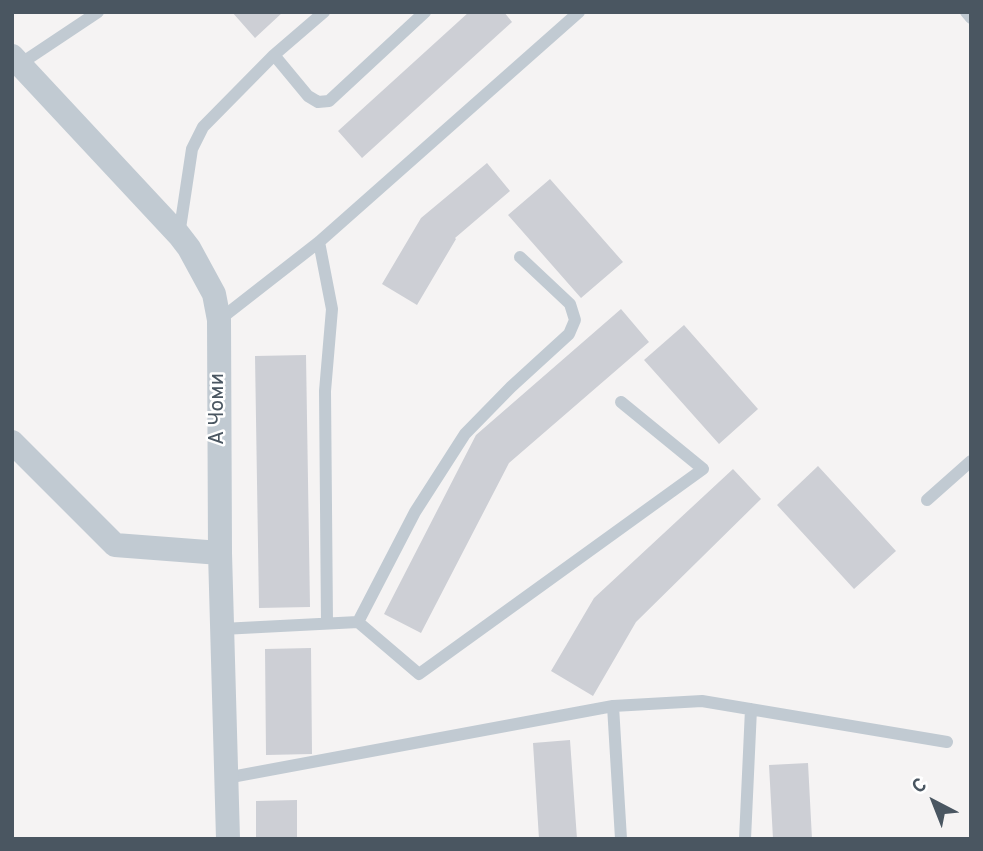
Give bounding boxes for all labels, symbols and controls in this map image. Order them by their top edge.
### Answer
street label: А Чоми [206,373,232,445]
north arrow [899,767,969,837]
text: С [907,773,932,799]

